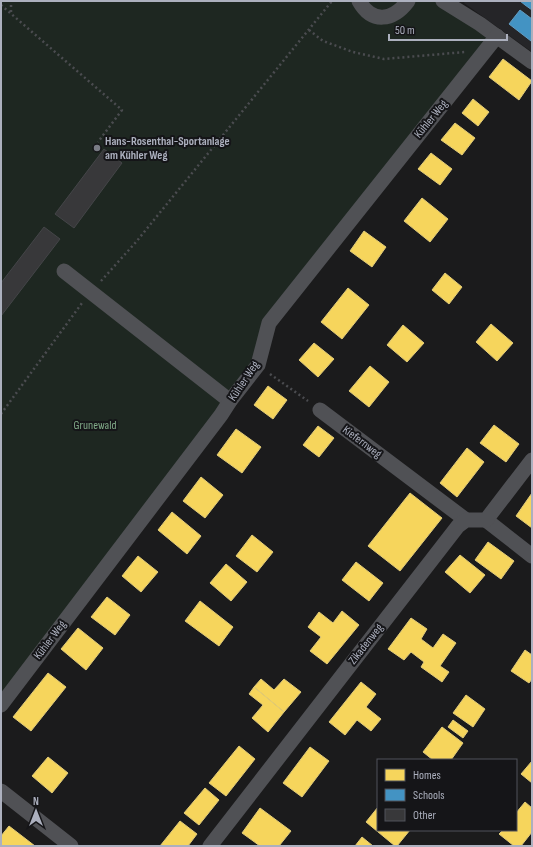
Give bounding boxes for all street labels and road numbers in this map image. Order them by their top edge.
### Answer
street label: Kühler Weg [411,97,451,141]
street label: Kühler Weg [225,358,263,404]
street label: Kiefernweg [339,422,385,462]
street label: Kühler Weg [30,617,70,663]
street label: Zikadenweg [345,620,387,667]

